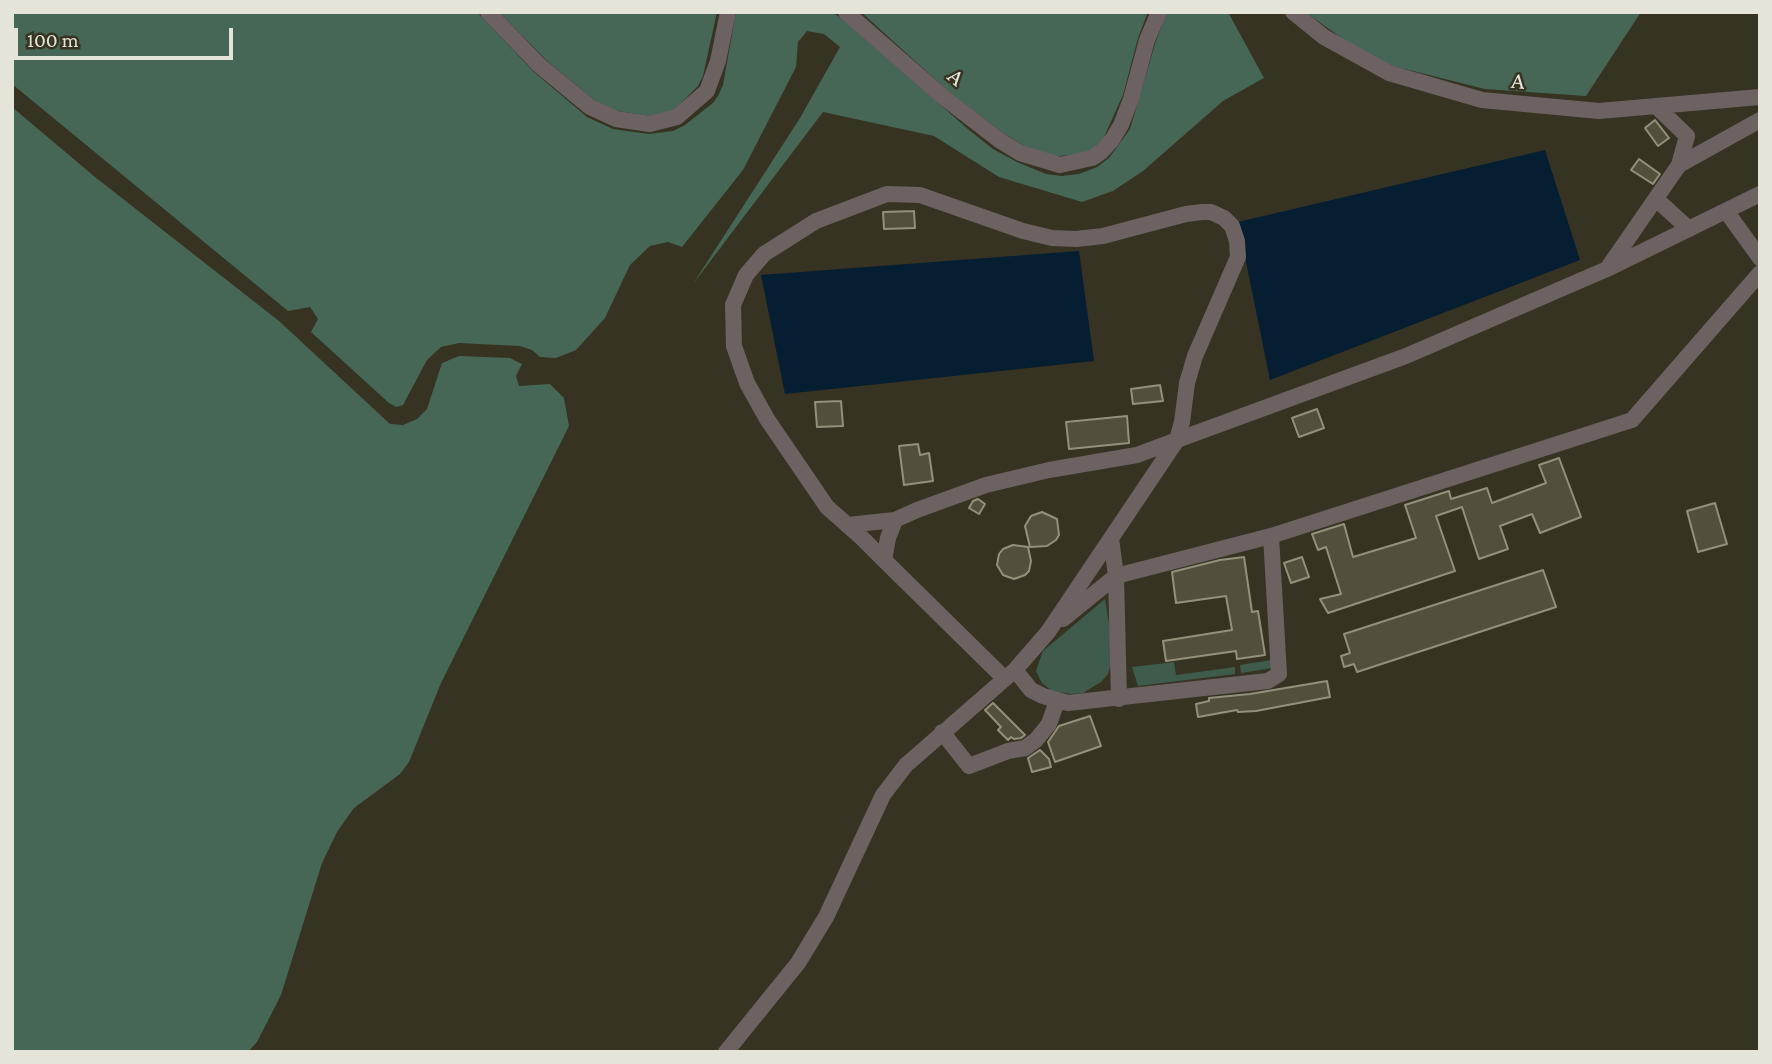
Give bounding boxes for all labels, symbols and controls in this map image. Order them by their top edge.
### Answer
scale bar [18,14,236,58]
text: 100 m [27,28,79,52]
street label: A [942,62,970,92]
street label: A [1510,66,1526,96]

